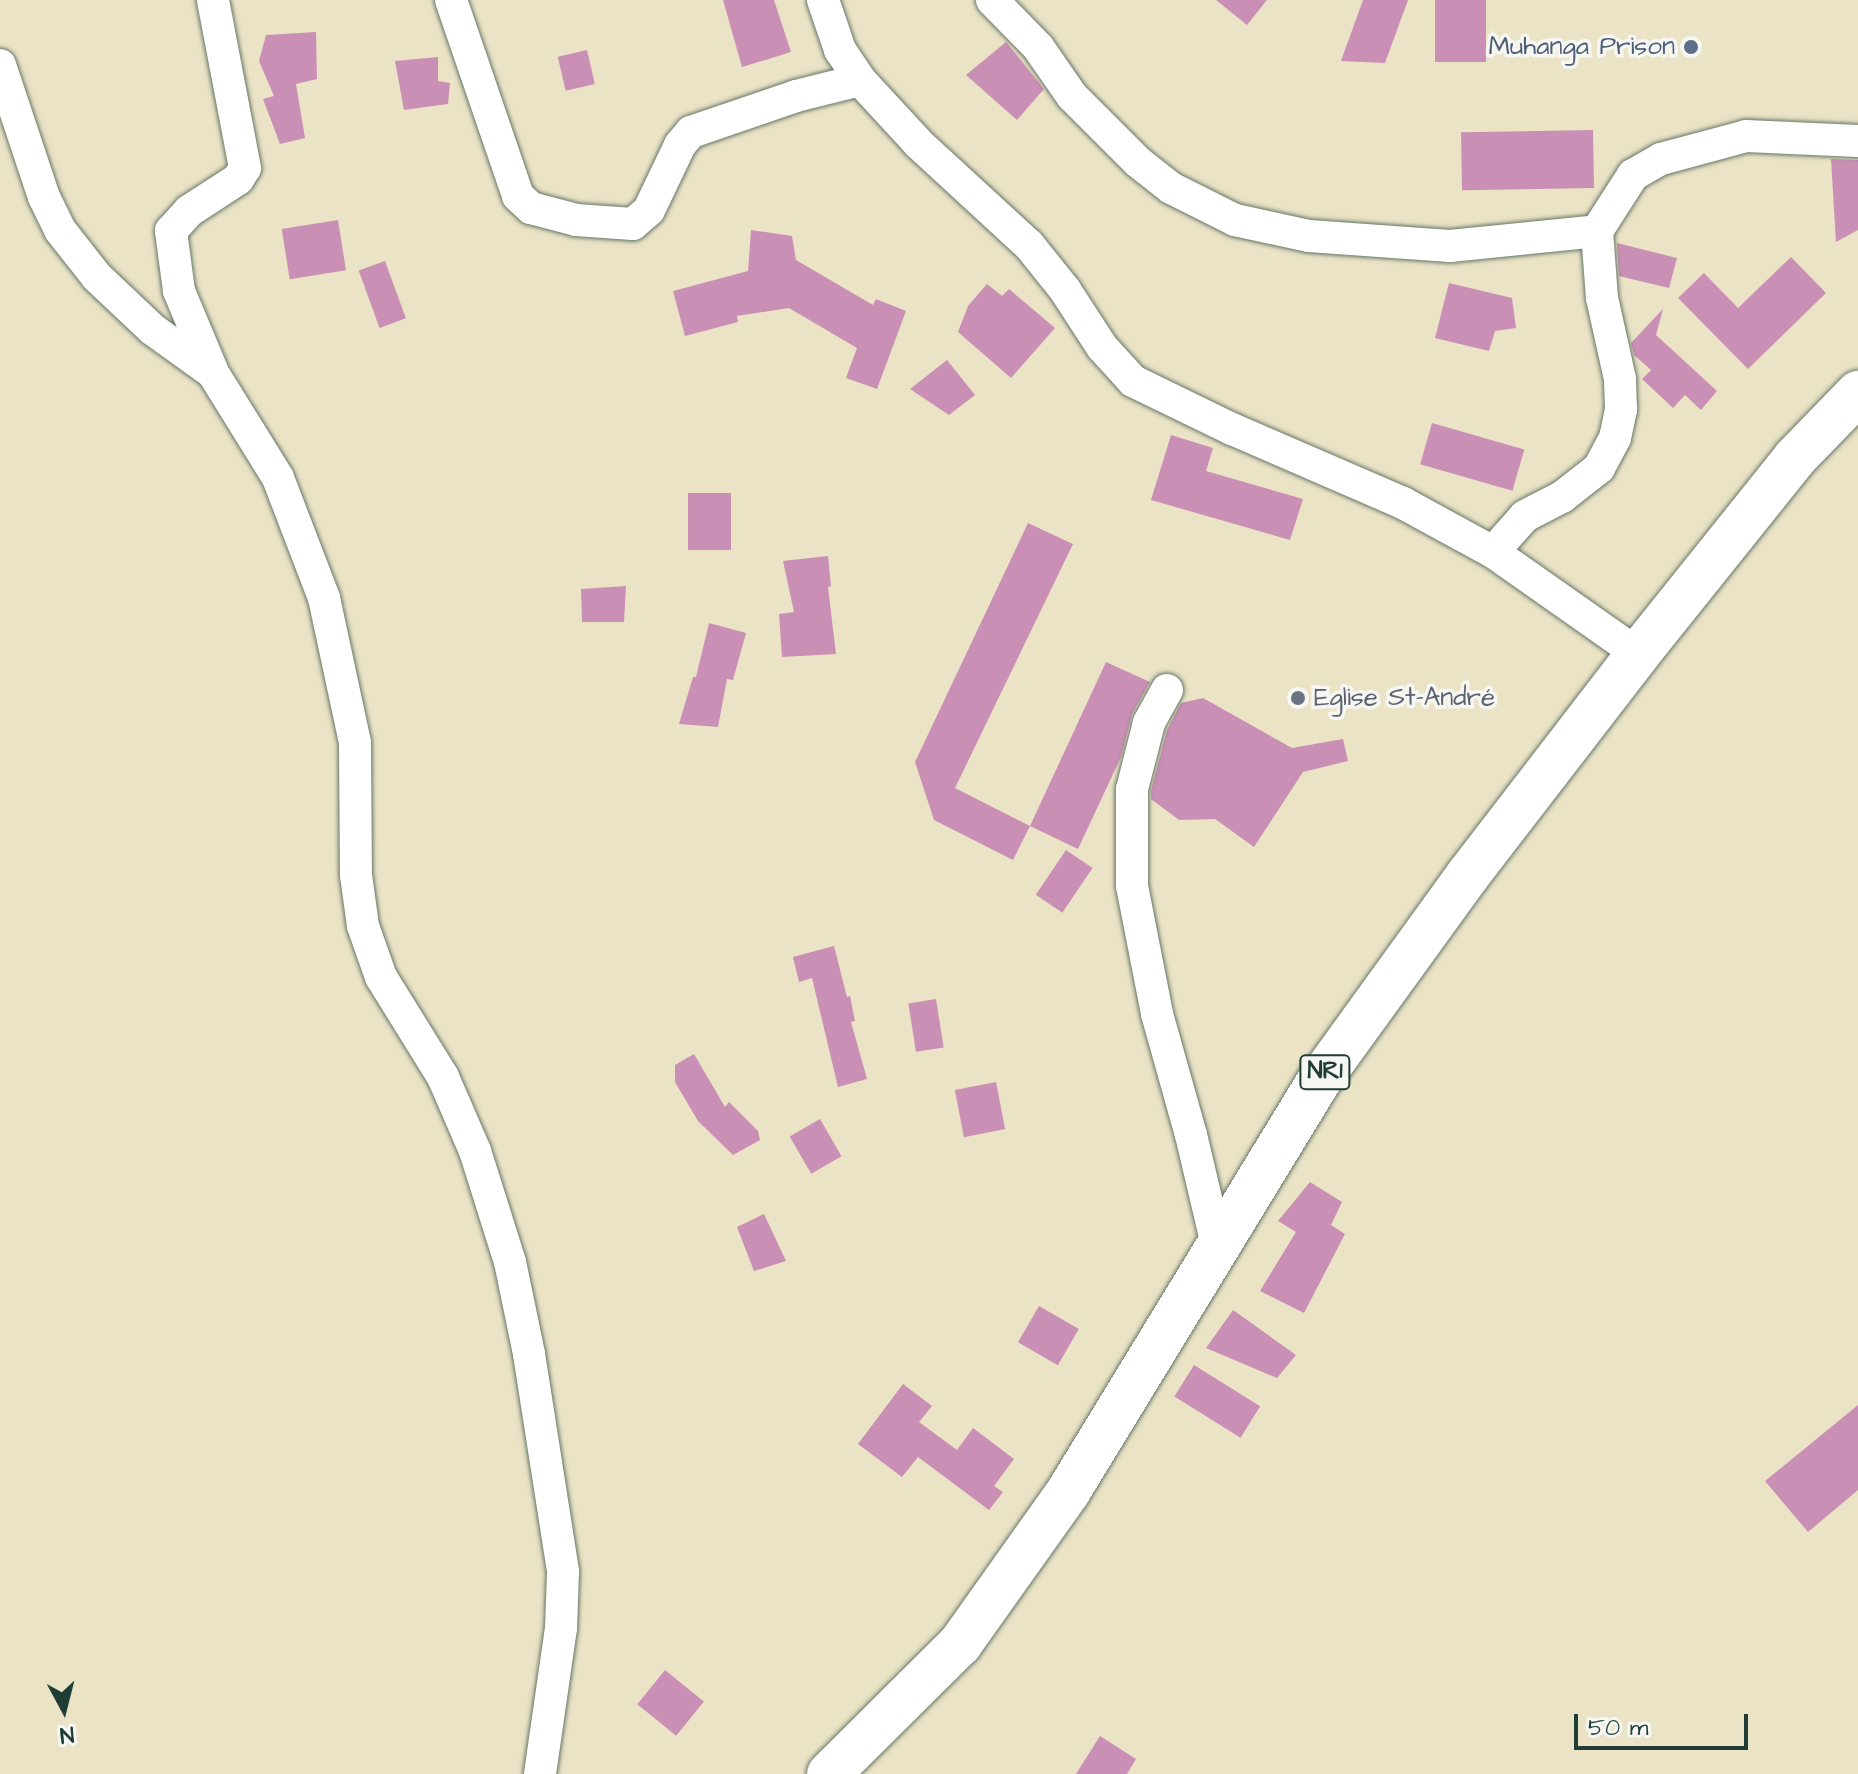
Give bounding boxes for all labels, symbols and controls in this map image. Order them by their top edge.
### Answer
place label: Muhanga Prison [1489,31,1675,63]
marker: Muhanga Prison [1682,38,1700,56]
place label: Eglise St-André [1314,682,1495,714]
marker: Eglise St-André [1289,689,1307,707]
road number: NR1 [1299,1052,1351,1092]
north arrow [24,1670,104,1750]
scale bar [1578,1698,1752,1748]
text: 50 m [1588,1711,1648,1745]
text: N [58,1718,76,1751]

